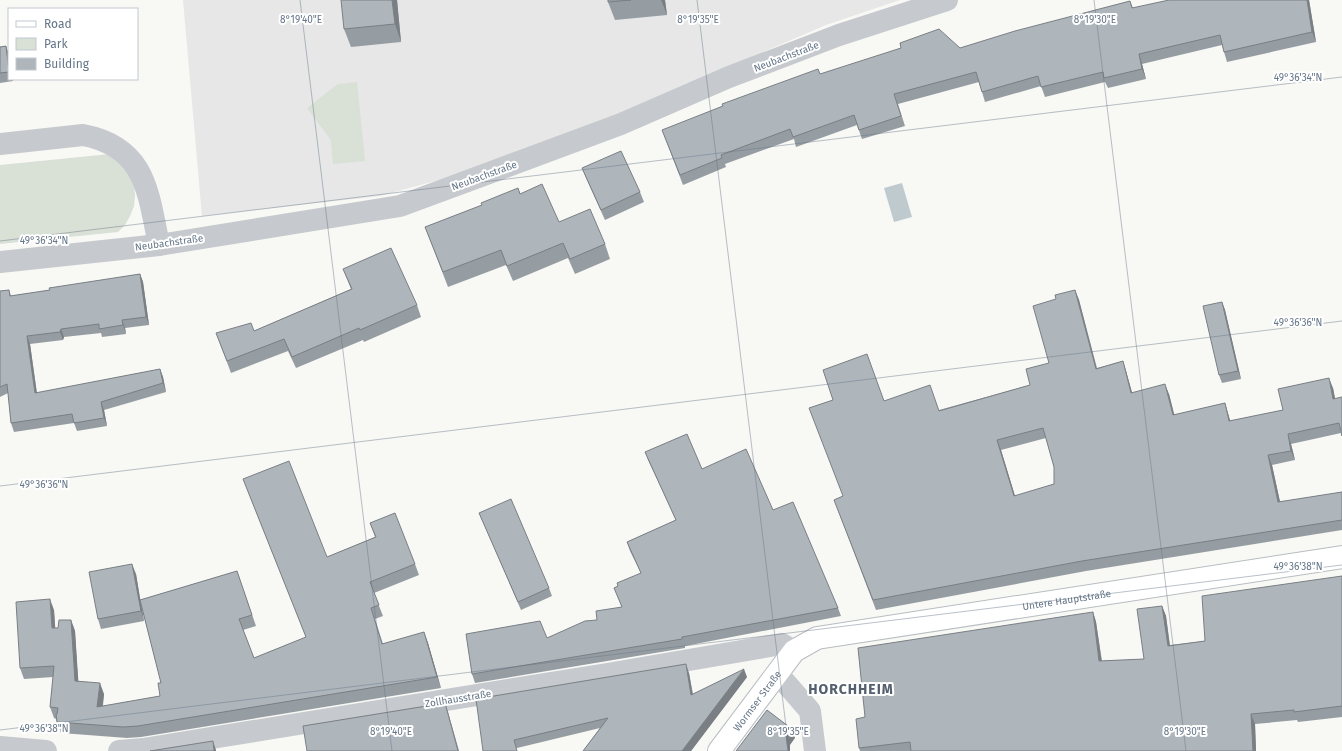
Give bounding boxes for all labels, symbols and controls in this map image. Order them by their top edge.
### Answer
legend [8,8,138,80]
text: 8°19'40"E [280,14,322,26]
text: 8°19'35"E [677,14,719,26]
text: 8°19'30"E [1074,14,1116,26]
text: Road [44,17,72,31]
text: Park [44,37,68,51]
street label: Neubachstraße [752,39,821,75]
text: Building [44,57,90,71]
text: 49°36'34"N [1274,72,1322,84]
street label: Neubachstraße [450,159,519,193]
street label: Neubachstraße [134,232,204,254]
text: 49°36'34"N [20,235,68,247]
text: 49°36'36"N [1274,317,1322,329]
text: 49°36'36"N [20,479,68,491]
text: 49°36'38"N [1273,561,1323,573]
street label: Untere Hauptstraße [1022,588,1112,613]
street label: Wormser Straße [731,669,784,734]
district label: HORCHHEIM [808,681,894,698]
street label: Zollhausstraße [424,688,492,710]
text: 49°36'38"N [19,723,69,735]
text: 8°19'40"E [370,726,412,738]
text: 8°19'35"E [767,726,809,738]
text: 8°19'30"E [1164,726,1206,738]

